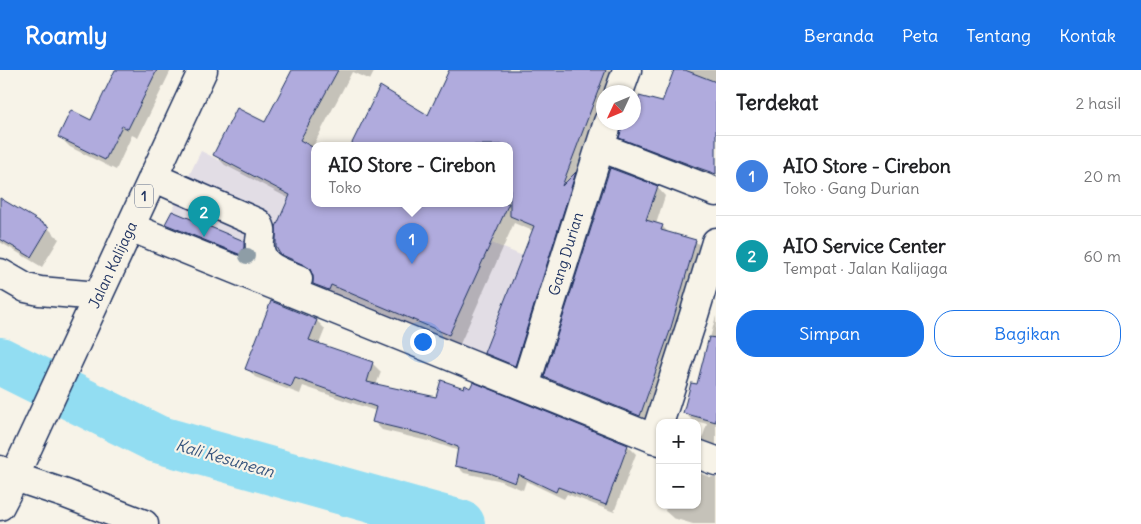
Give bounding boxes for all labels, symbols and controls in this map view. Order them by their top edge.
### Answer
text: Roamly [25,20,107,50]
text: Beranda [804,24,874,47]
text: Peta [902,24,938,47]
text: Tentang [966,24,1031,47]
text: Kontak [1059,24,1116,47]
north arrow [596,85,641,130]
text: Terdekat [736,89,818,116]
text: 2 hasil [1076,93,1121,113]
popup [311,142,513,207]
text: AIO Store - Cirebon [328,153,496,177]
text: AIO Store - Cirebon [783,154,951,178]
text: 1 [749,166,755,186]
text: 20 m [1084,166,1121,186]
text: Toko [328,177,362,197]
text: Toko · Gang Durian [783,178,919,198]
road number: 1 [135,184,153,208]
pin: 2 [188,196,220,237]
street label: Gang Durian [544,210,587,298]
street label: Jalan Kalijaga [84,218,141,311]
pin: 1 [396,223,428,264]
text: AIO Service Center [783,234,946,258]
text: 2 [748,246,756,266]
text: 60 m [1083,246,1121,266]
text: Tempat · Jalan Kalijaga [783,258,948,278]
button: Simpan [736,310,924,357]
button: Bagikan [934,310,1121,357]
your location [410,329,436,355]
map controls [656,419,701,509]
button: + [656,419,701,464]
water label: Kali Kesunean [174,434,277,482]
button: − [656,464,701,509]

